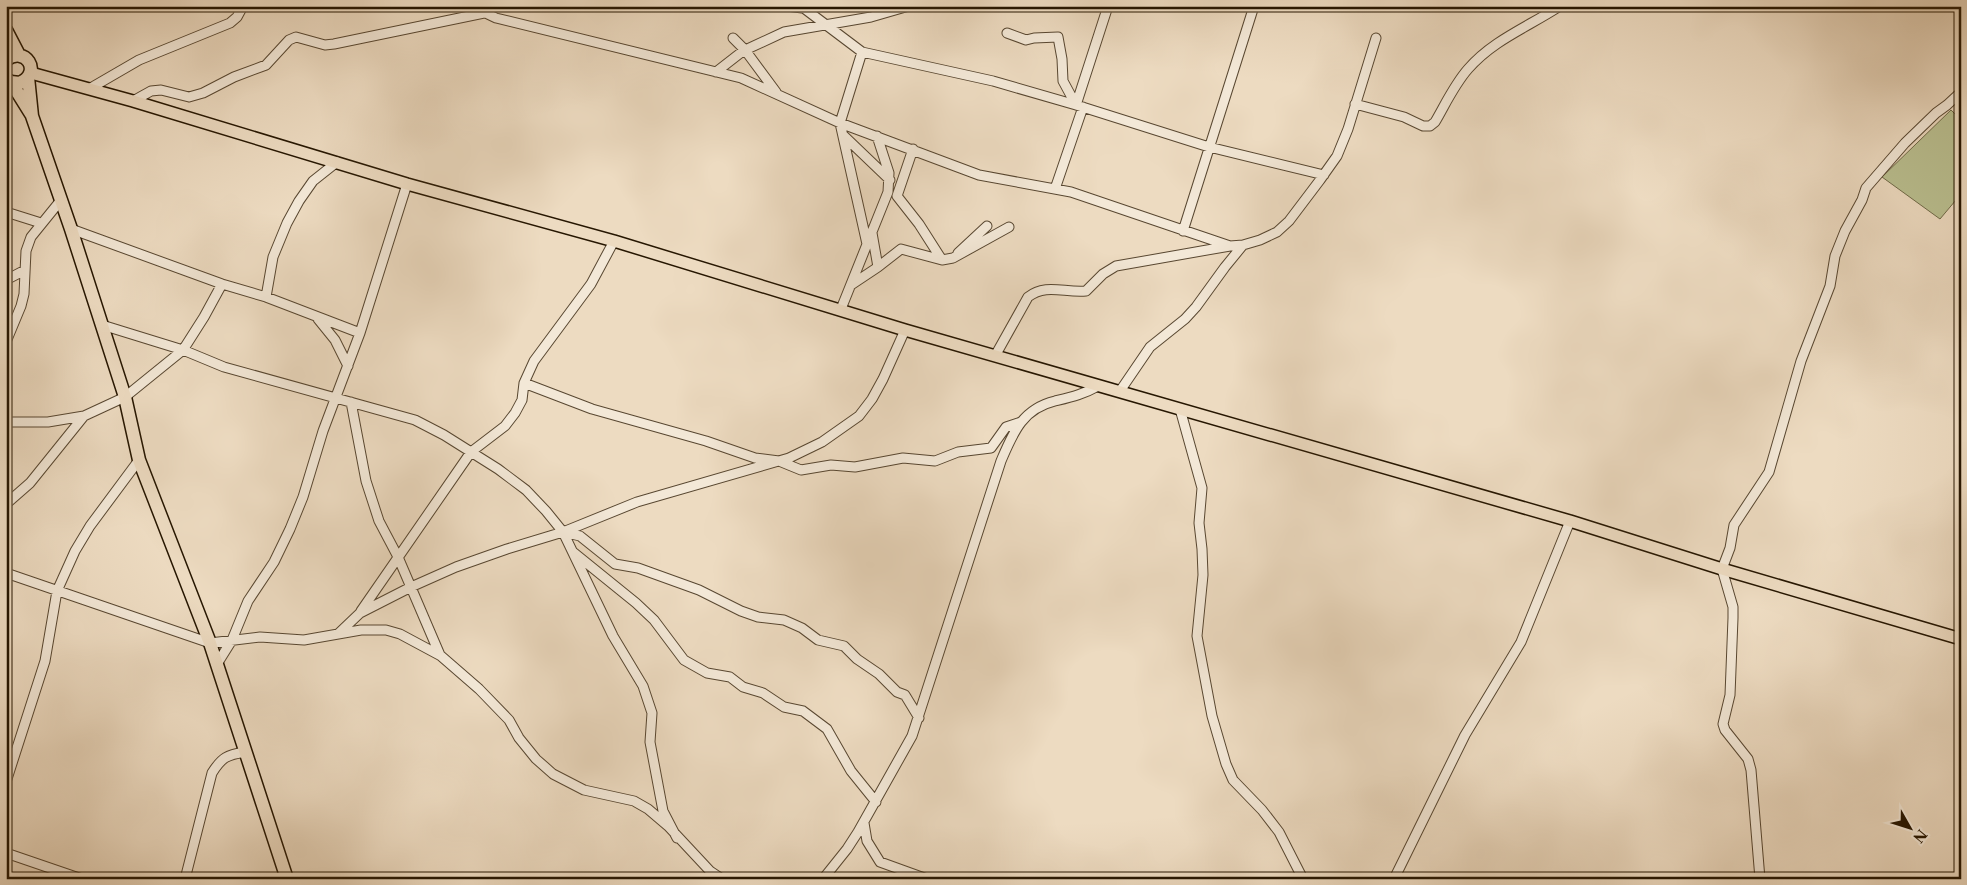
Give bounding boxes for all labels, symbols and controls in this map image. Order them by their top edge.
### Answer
north arrow [1884,802,1934,852]
text: N [1909,826,1931,847]

